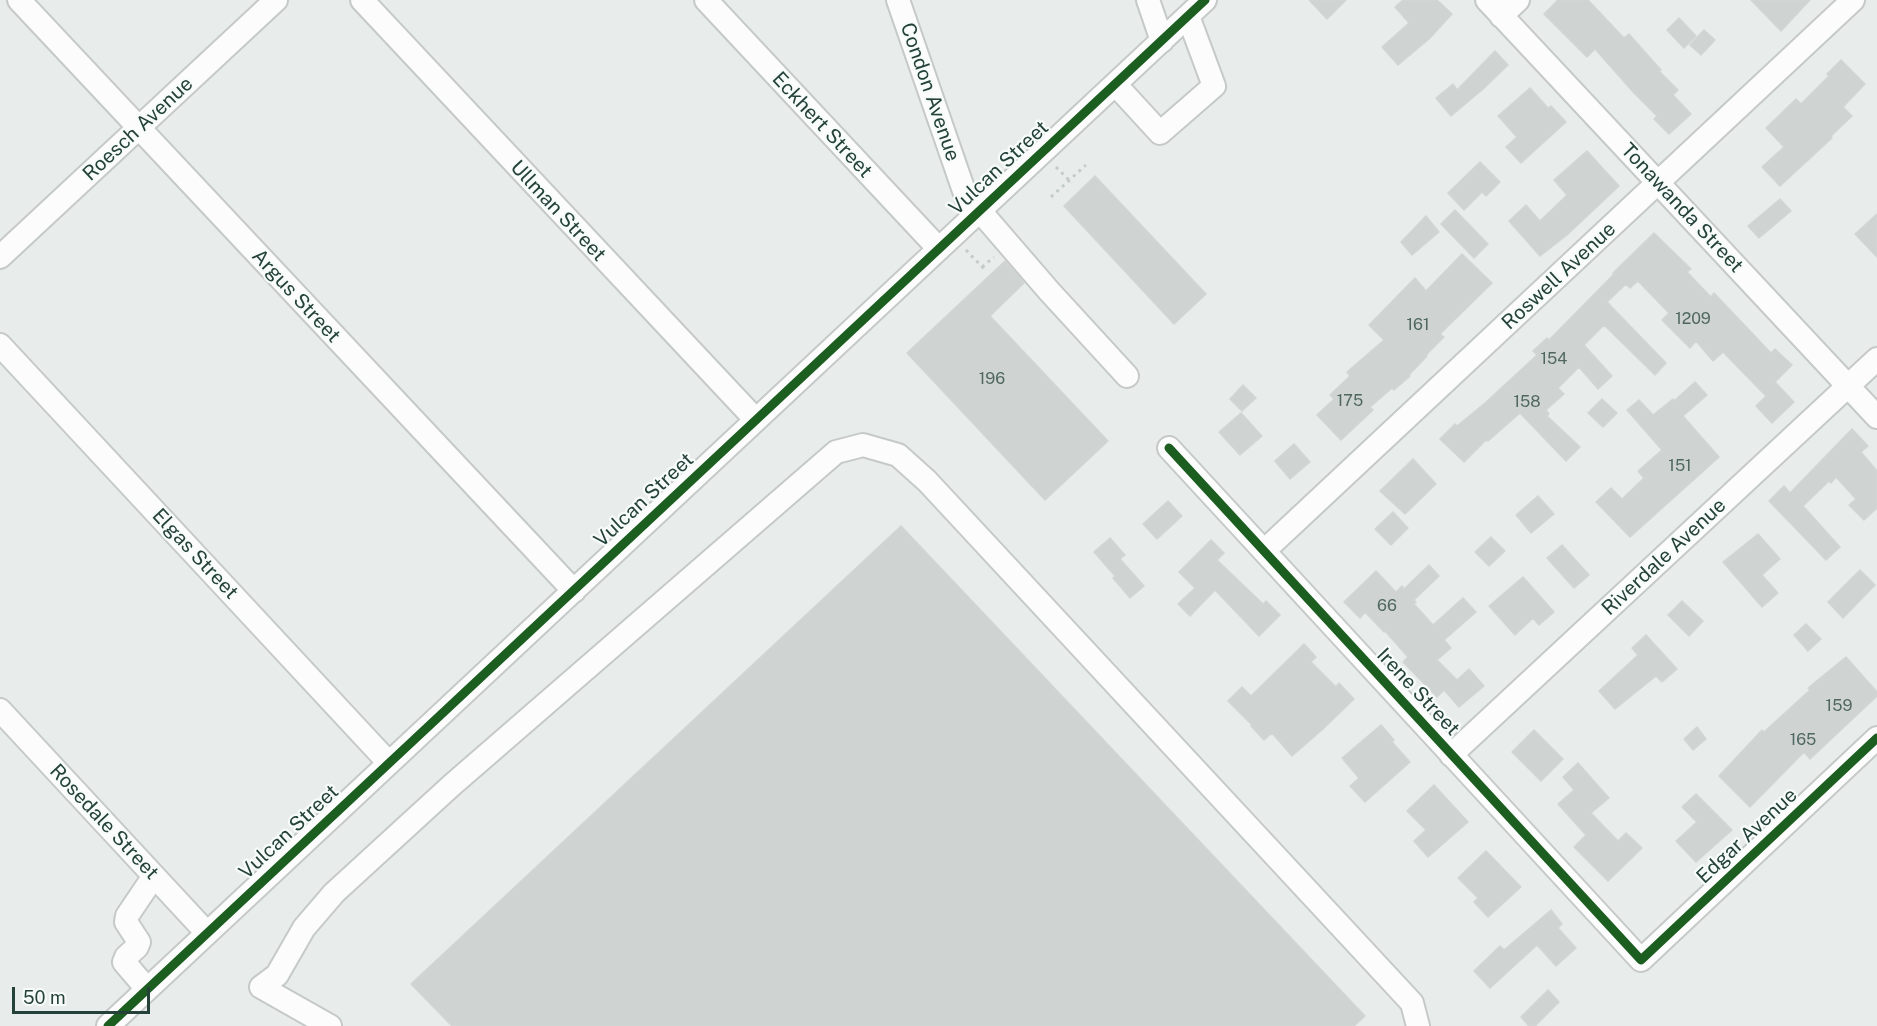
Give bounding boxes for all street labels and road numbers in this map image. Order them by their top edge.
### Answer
street label: Condon Avenue [895,20,965,164]
street label: Eckhert Street [767,67,877,183]
street label: Roesch Avenue [78,72,198,186]
street label: Vulcan Street [944,116,1054,220]
street label: Tonawanda Street [1616,138,1748,278]
street label: Ullman Street [505,156,611,266]
street label: Roswell Avenue [1497,217,1621,335]
street label: Argus Street [247,244,345,348]
street label: Vulcan Street [589,448,699,552]
street label: Riverdale Avenue [1597,493,1731,621]
street label: Elgas Street [147,504,243,604]
street label: Irene Street [1371,643,1465,741]
street label: Rosedale Street [44,759,164,885]
street label: Vulcan Street [234,780,344,884]
street label: Edgar Avenue [1692,783,1802,889]

